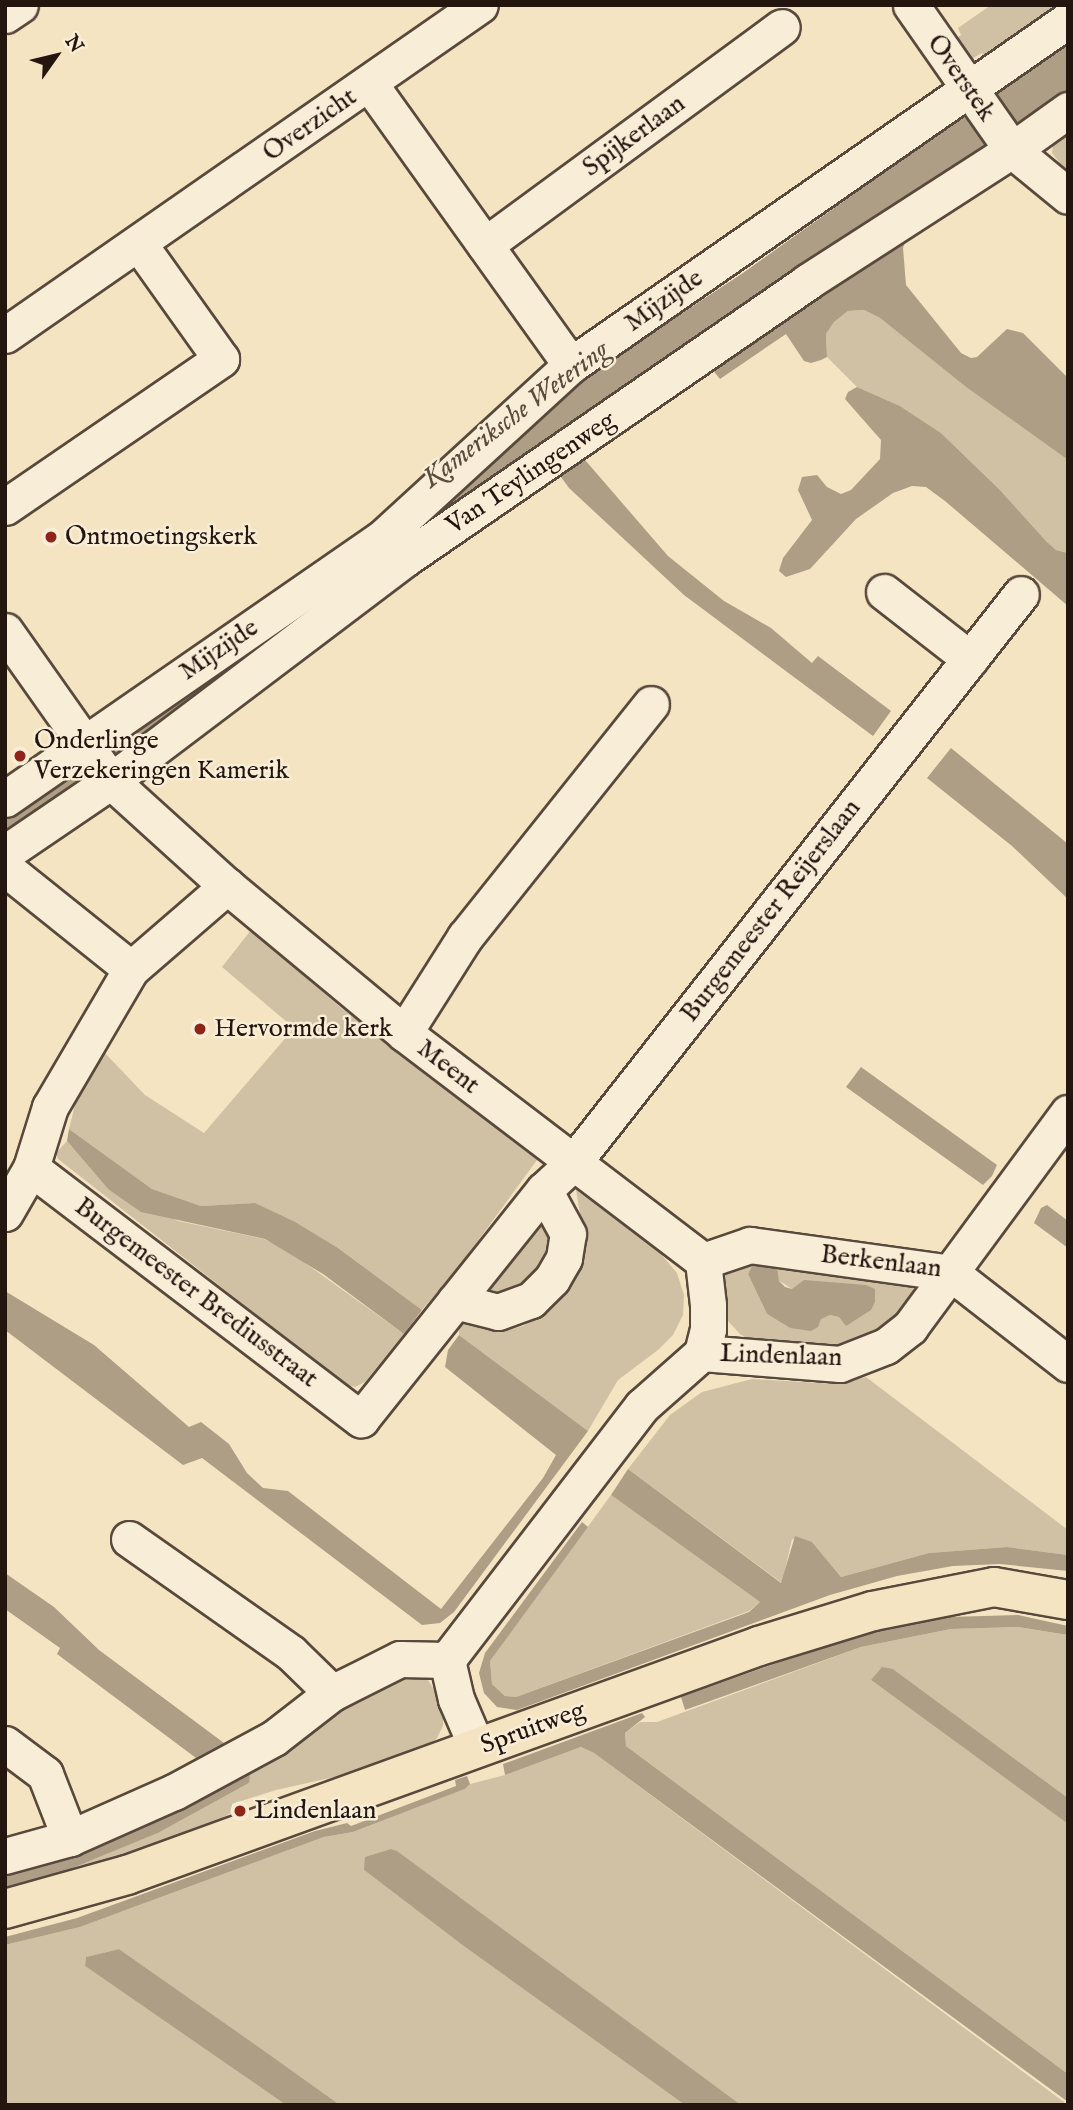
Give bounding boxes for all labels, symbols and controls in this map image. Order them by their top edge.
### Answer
north arrow [21,21,91,91]
street label: Overstek [920,29,1002,127]
text: N [59,31,88,58]
street label: Overzicht [257,81,363,169]
street label: Spijkerlaan [577,88,691,184]
street label: Mijzijde [619,263,709,339]
water label: Kameriksche Wetering [416,334,616,496]
street label: Van Teylingenweg [440,405,622,541]
place label: Ontmoetingskerk [65,521,257,553]
marker: Ontmoetingskerk [43,529,59,545]
street label: Mijzijde [174,612,264,688]
place label: Onderlinge Verzekeringen Kamerik [34,725,289,786]
marker: Onderlinge Verzekeringen Kamerik [12,748,28,764]
street label: Burgemeester Reijerslaan [674,793,868,1029]
place label: Hervormde kerk [214,1013,393,1045]
marker: Hervormde kerk [192,1021,208,1037]
street label: Meent [411,1033,485,1101]
street label: Burgemeester Brediusstraat [68,1191,324,1395]
street label: Berkenlaan [819,1239,943,1285]
street label: Lindenlaan [719,1338,843,1374]
street label: Spruitweg [476,1695,590,1761]
place label: Lindenlaan [254,1795,376,1827]
marker: Lindenlaan [232,1803,248,1819]

